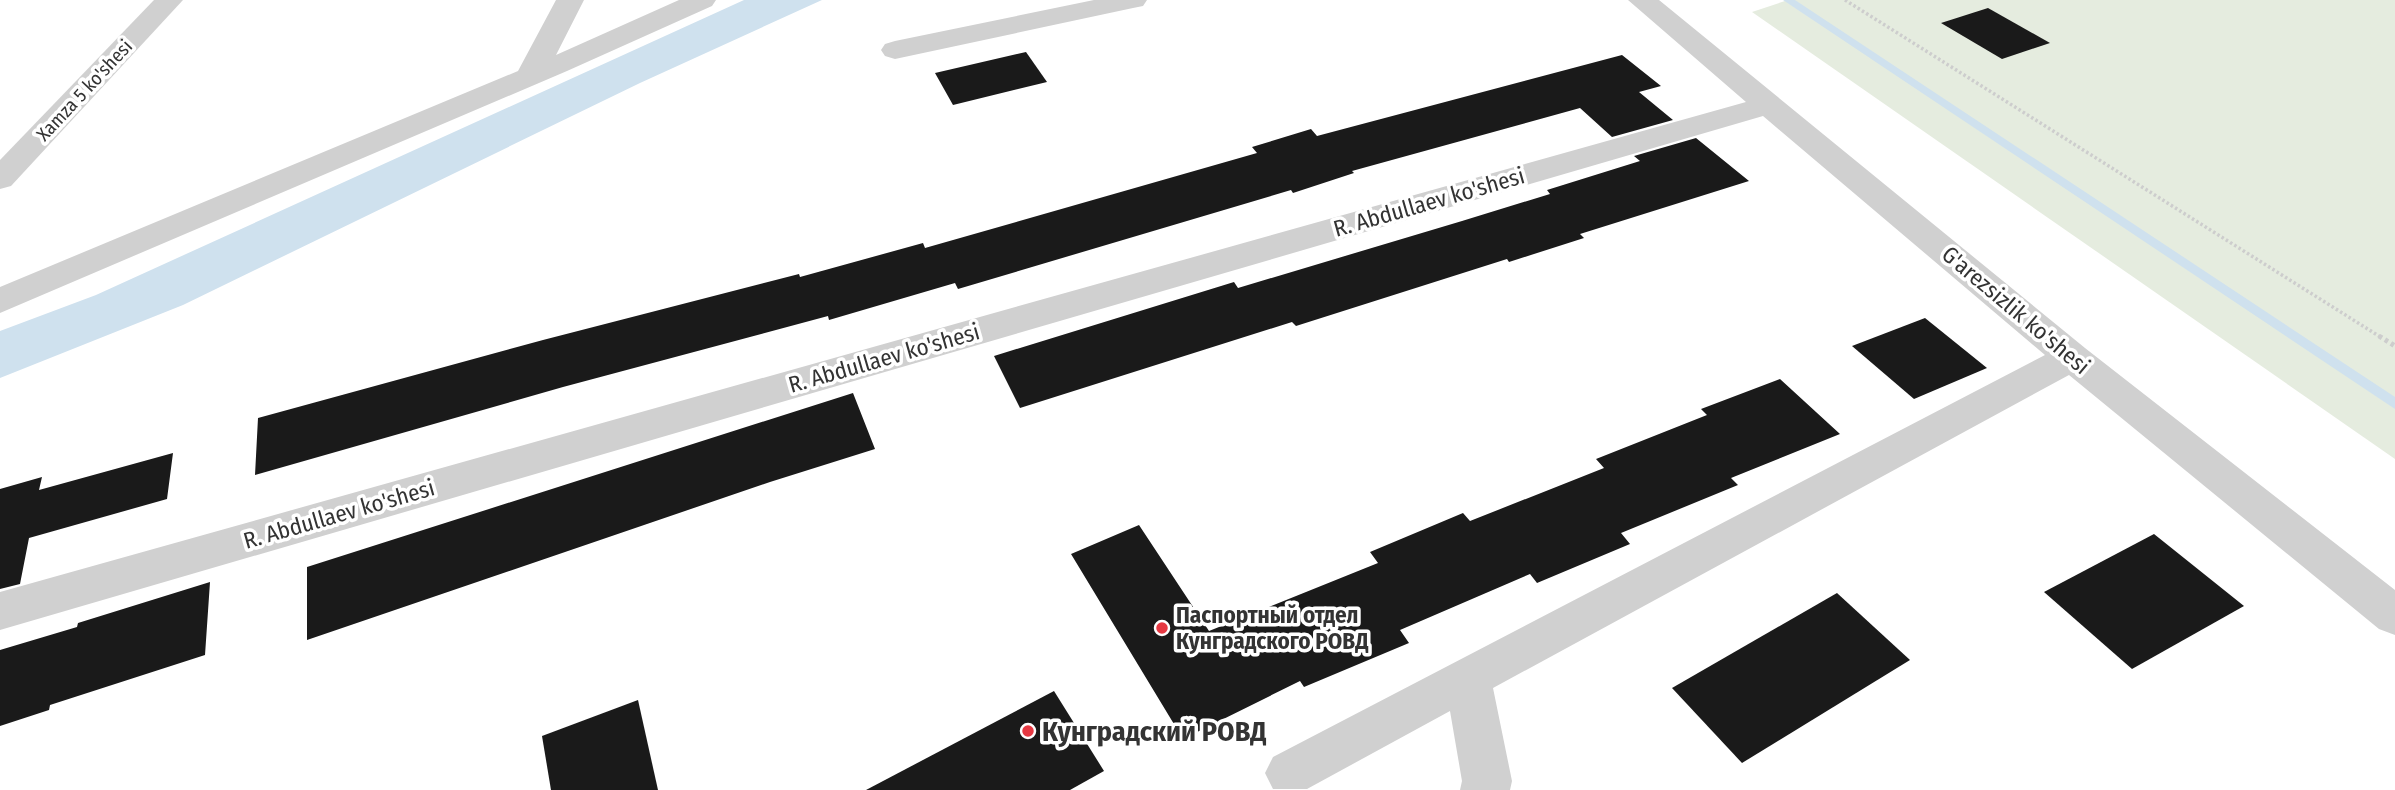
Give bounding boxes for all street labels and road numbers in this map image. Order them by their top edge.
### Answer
street label: Xamza 5 ko'shesi [32,35,137,146]
street label: R. Abdullaev ko'shesi [1330,161,1528,243]
street label: G'arezsizlik ko'shesi [1936,240,2096,380]
street label: R. Abdullaev ko'shesi [785,317,983,399]
street label: R. Abdullaev ko'shesi [240,473,438,555]

